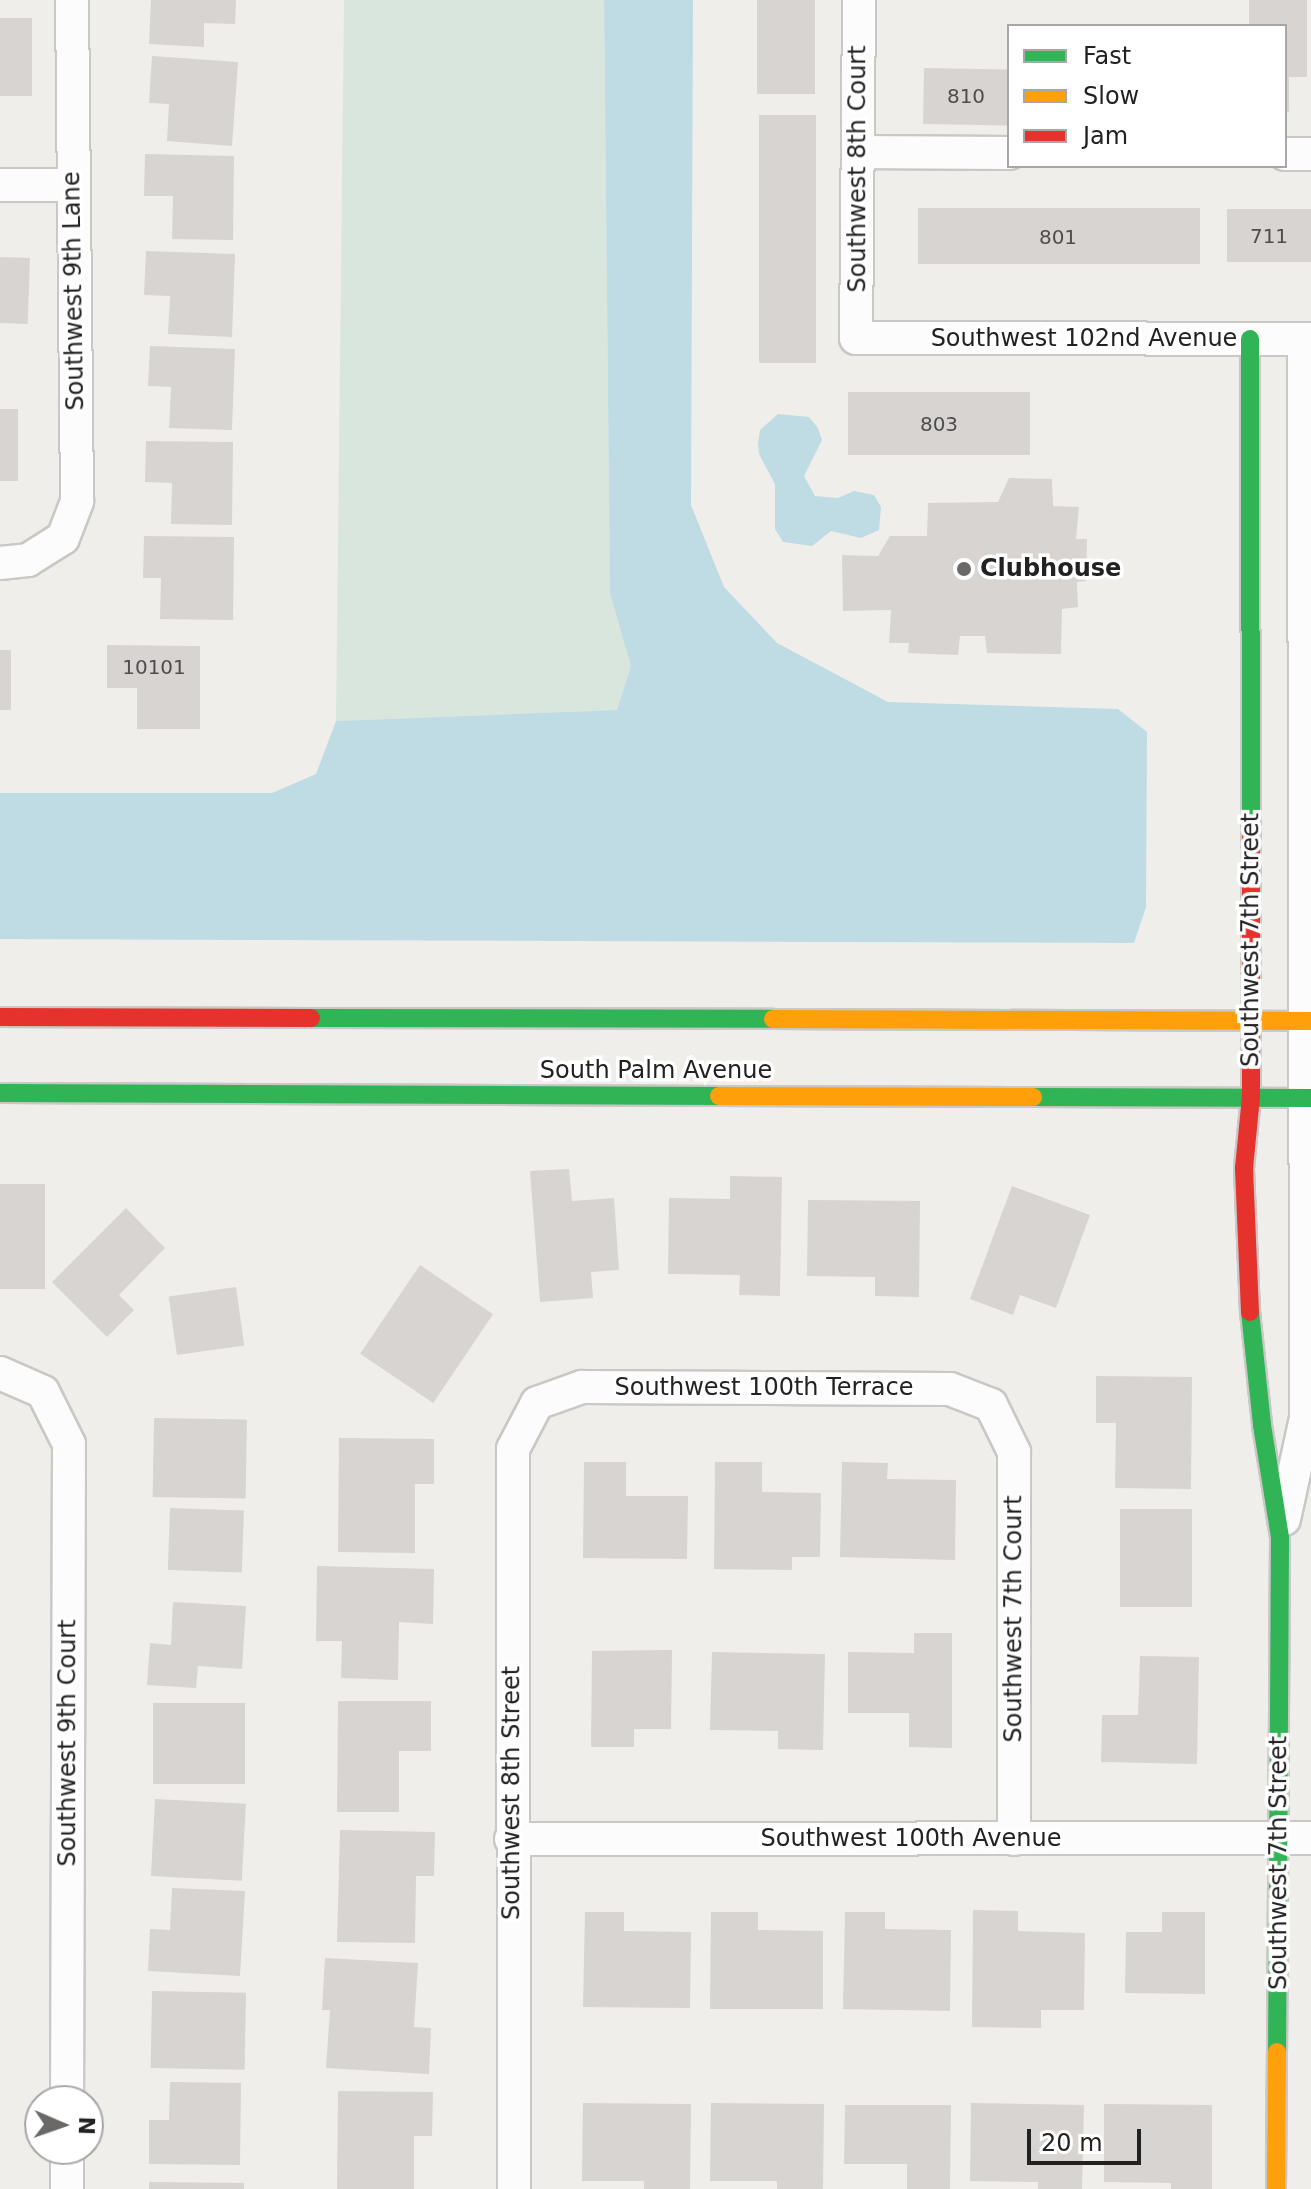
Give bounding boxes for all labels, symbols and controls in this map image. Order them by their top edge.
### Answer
legend [1007,24,1287,168]
text: Fast [1083,42,1131,70]
street label: Southwest 8th Court [844,45,872,293]
text: Slow [1083,82,1139,110]
house number: 810 [947,84,985,108]
text: Jam [1083,122,1128,150]
street label: Southwest 9th Lane [58,171,90,411]
house number: 711 [1250,224,1288,248]
house number: 801 [1039,225,1077,249]
street label: Southwest 102nd Avenue [931,325,1237,353]
house number: 803 [920,412,958,436]
place label: Clubhouse [980,555,1121,583]
marker: Clubhouse [955,560,973,578]
house number: 10101 [122,655,186,679]
street label: Southwest 7th Street [1237,813,1265,1067]
street label: South Palm Avenue [540,1057,772,1085]
street label: Southwest 100th Terrace [614,1374,914,1402]
street label: Southwest 7th Court [1000,1495,1028,1743]
street label: Southwest 9th Court [54,1619,82,1867]
street label: Southwest 8th Street [498,1666,526,1920]
street label: Southwest 7th Street [1265,1736,1293,1990]
street label: Southwest 100th Avenue [761,1825,1061,1853]
north arrow [24,2085,104,2165]
scale bar [1031,2113,1145,2163]
text: N [74,2116,99,2135]
text: 20 m [1041,2129,1103,2157]

